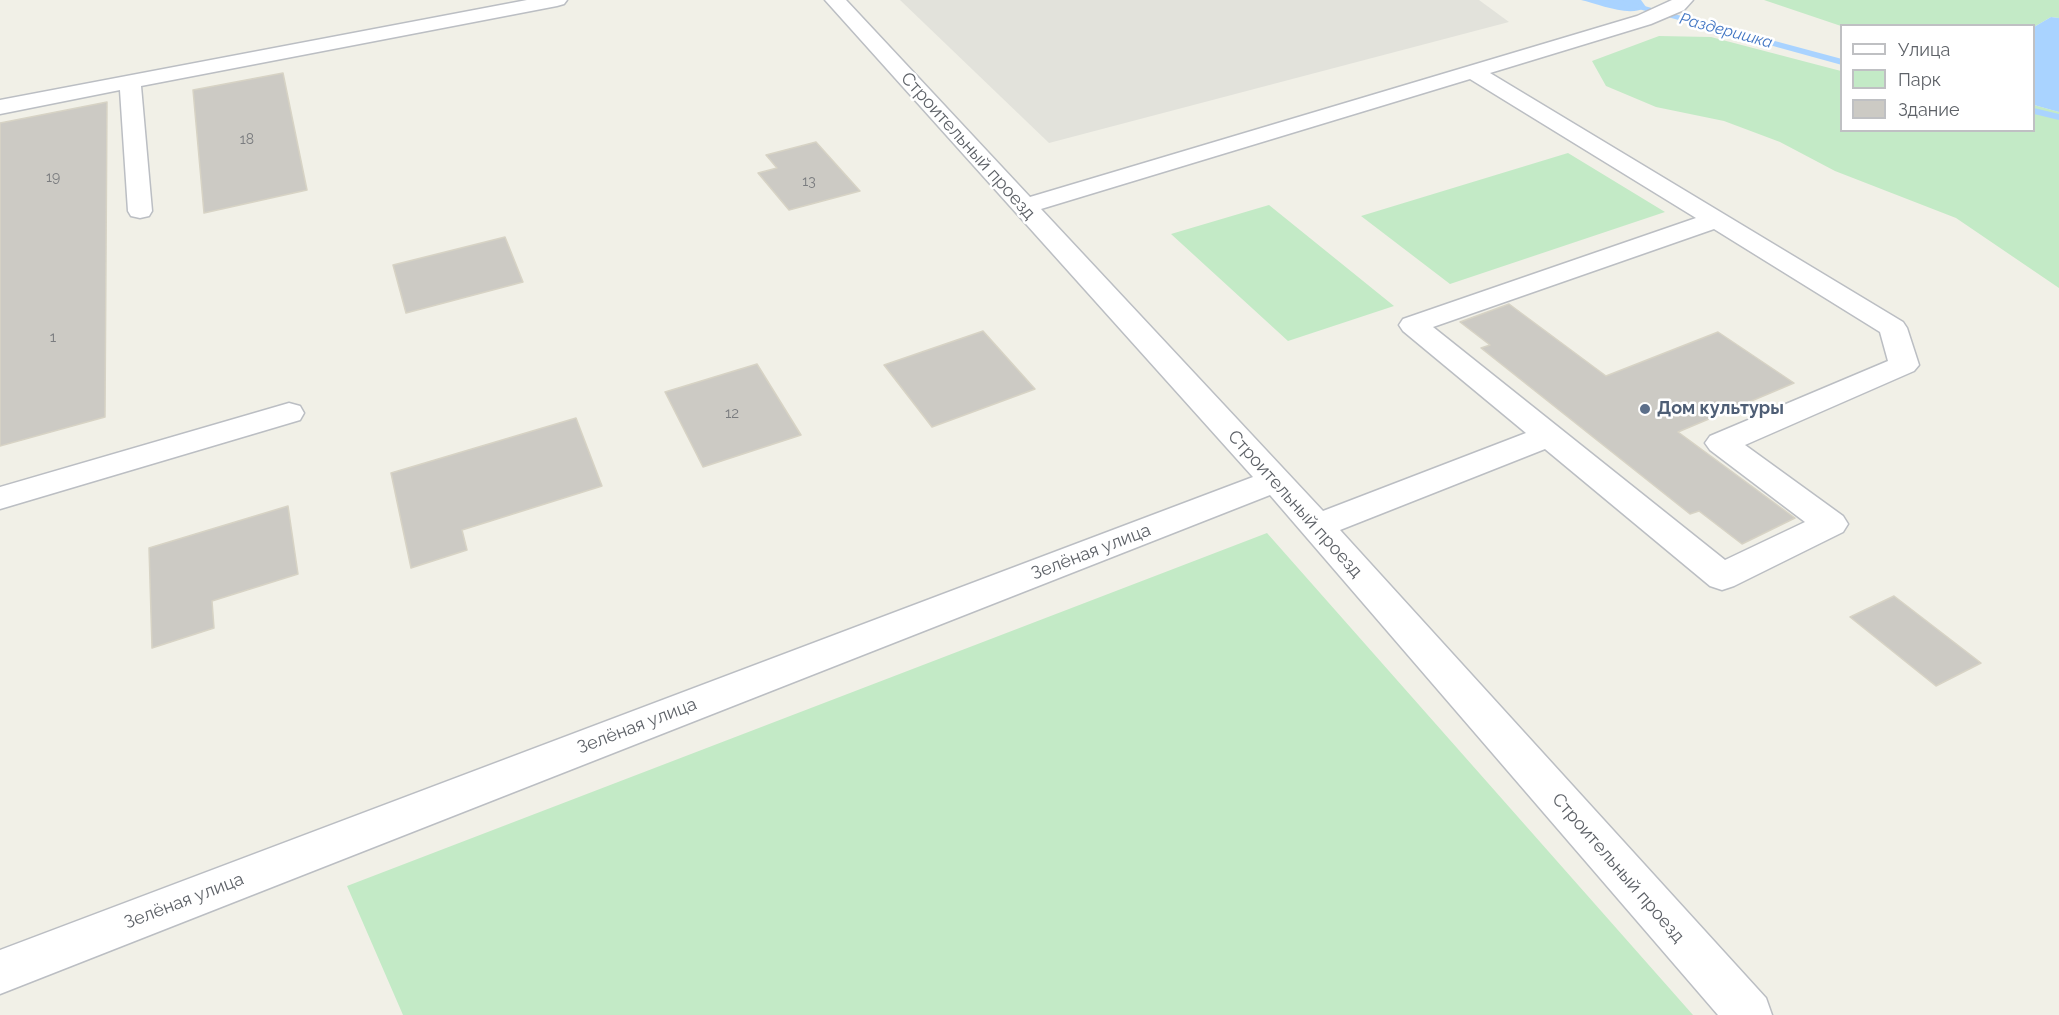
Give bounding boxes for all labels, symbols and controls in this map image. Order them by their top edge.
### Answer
water label: Раздеришка [1677,9,1775,53]
legend [1840,24,2035,132]
text: Улица [1898,39,1950,60]
street label: Строительный проезд [896,68,1040,224]
text: Парк [1898,69,1941,90]
text: Здание [1898,99,1960,120]
house number: 18 [240,132,254,148]
house number: 19 [46,170,60,186]
house number: 13 [802,174,816,190]
house number: 1 [50,328,56,346]
place label: Дом культуры [1657,398,1784,420]
marker: Дом культуры [1638,402,1652,416]
house number: 12 [725,404,739,422]
street label: Строительный проезд [1223,426,1367,582]
street label: Зелёная улица [1028,519,1154,585]
street label: Зелёная улица [574,693,700,759]
street label: Строительный проезд [1547,789,1689,947]
street label: Зелёная улица [121,868,247,934]

